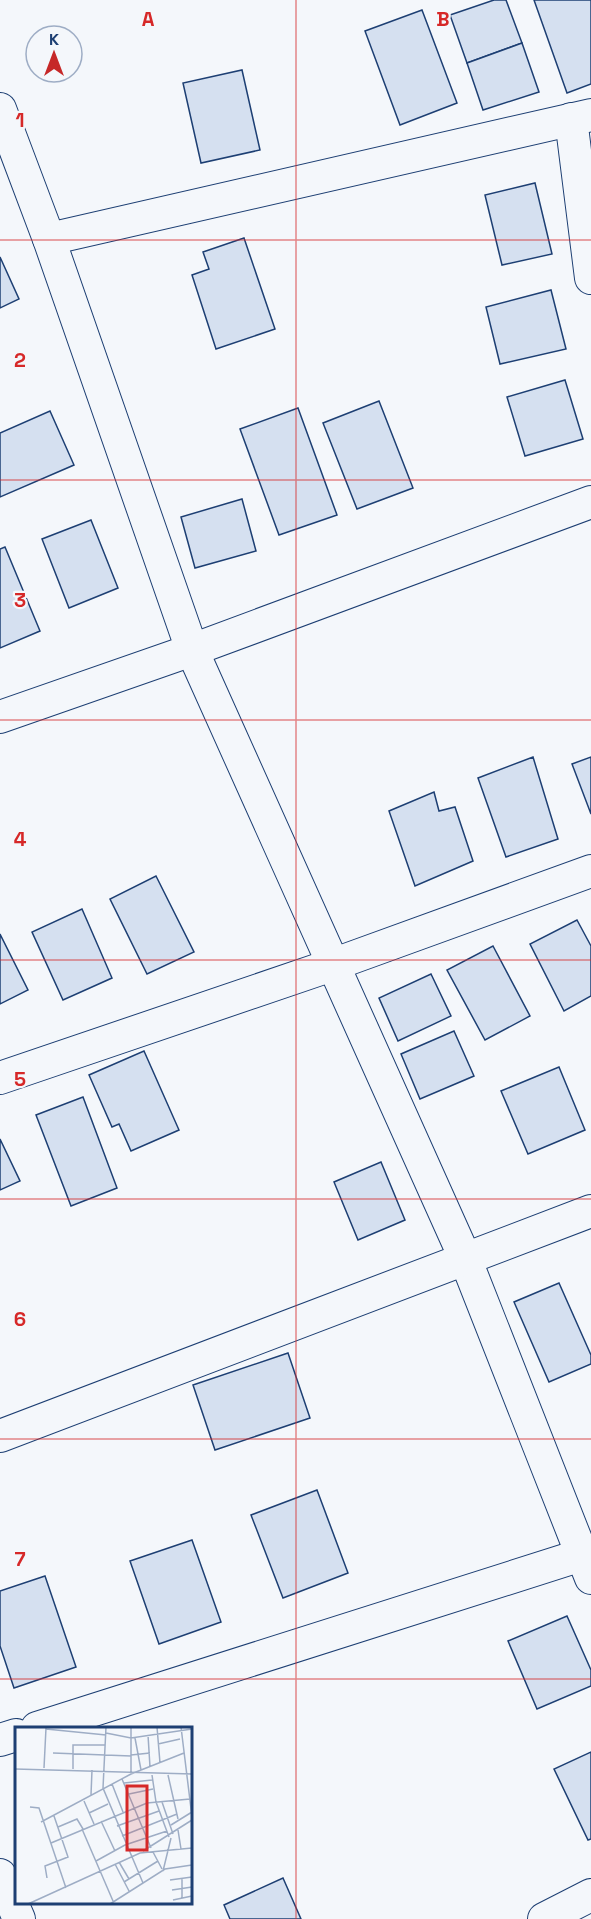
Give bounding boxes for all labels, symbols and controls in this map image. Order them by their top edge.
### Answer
text: A [142,6,155,32]
text: B [436,6,450,32]
north arrow [24,24,84,84]
text: K [49,29,59,50]
text: 1 [15,107,25,133]
text: 2 [14,347,26,373]
text: 3 [14,587,26,613]
text: 4 [14,826,27,852]
text: 5 [14,1066,26,1092]
text: 6 [14,1306,26,1332]
text: 7 [14,1546,26,1572]
inset map [15,1727,192,1904]

